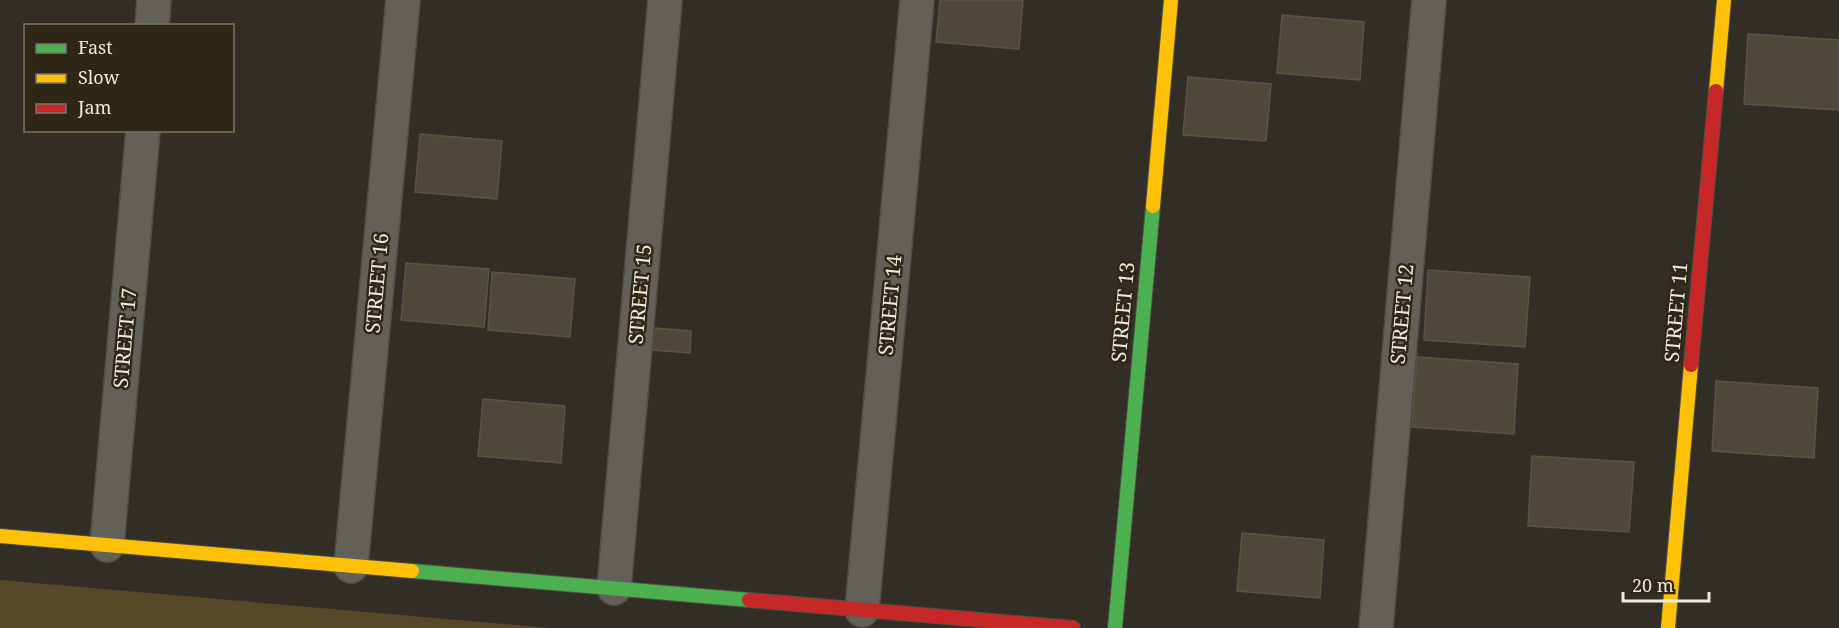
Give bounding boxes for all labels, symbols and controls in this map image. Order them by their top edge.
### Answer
legend [24,24,234,132]
text: Fast [78,35,113,59]
text: Slow [78,65,120,89]
text: Jam [77,95,112,119]
street label: STREET 16 [359,232,394,334]
street label: STREET 15 [622,243,657,345]
street label: STREET 14 [872,254,907,356]
street label: STREET 13 [1105,261,1140,363]
street label: STREET 11 [1658,261,1693,363]
street label: STREET 12 [1384,263,1419,365]
street label: STREET 17 [107,287,142,389]
scale bar [1623,565,1708,603]
text: 20 m [1632,573,1674,597]

